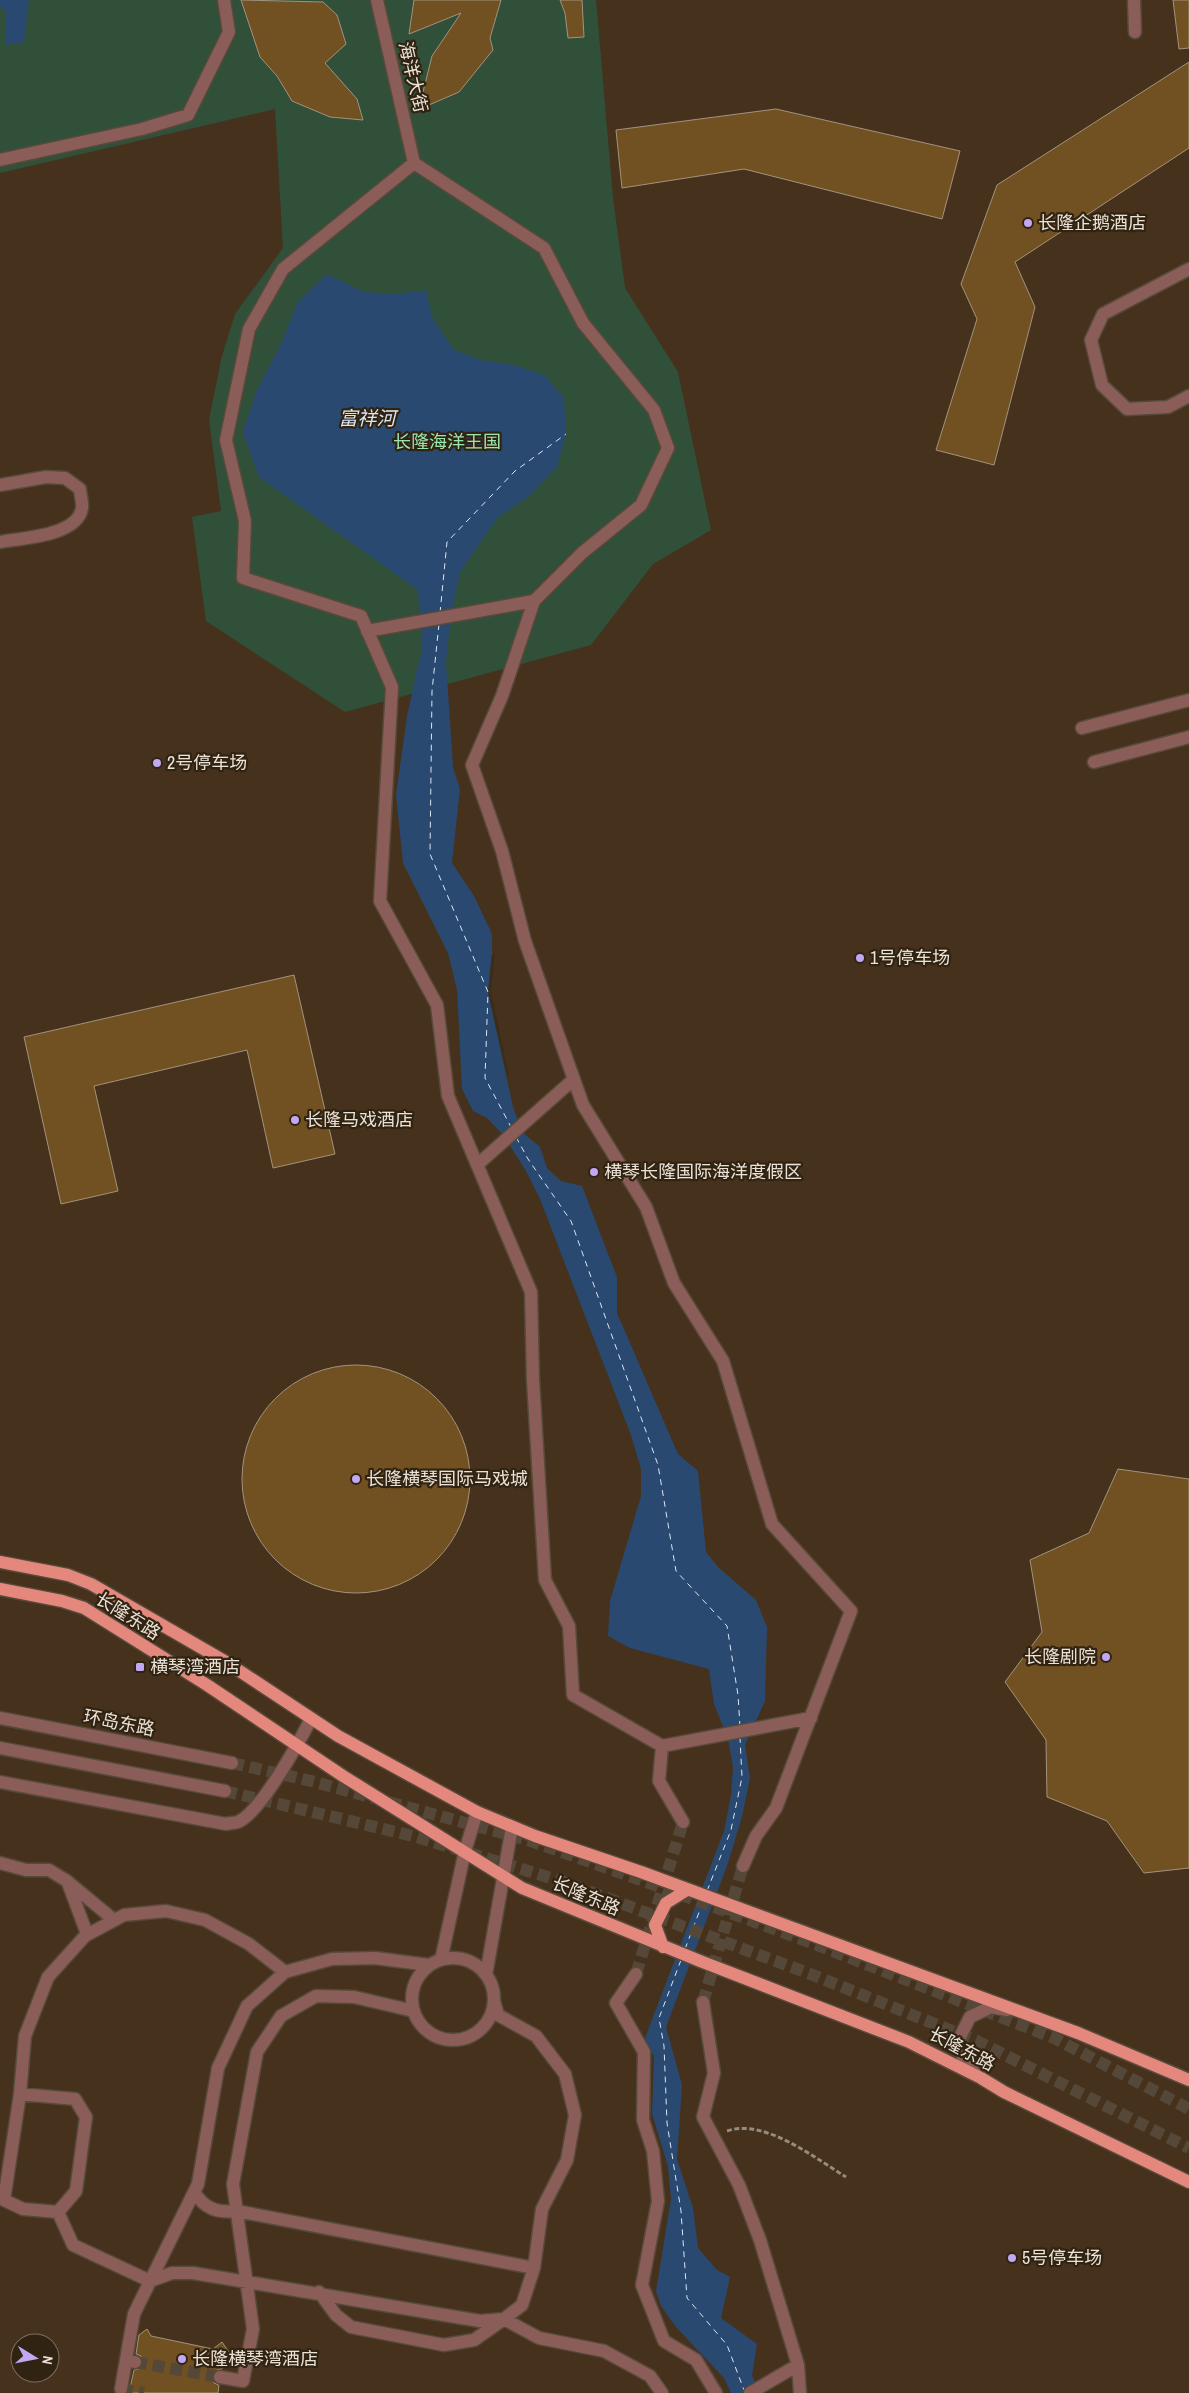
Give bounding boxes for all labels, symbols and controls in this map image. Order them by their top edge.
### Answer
street label: 海洋大街 [393,39,434,115]
place label: 长隆企鹅酒店 [1038,210,1146,235]
marker: 长隆企鹅酒店 [1022,217,1034,229]
water label: 富祥河 [338,405,399,431]
park label: 长隆海洋王国 [393,429,501,454]
place label: 2号停车场 [167,750,247,775]
marker: 2号停车场 [151,757,163,769]
place label: 1号停车场 [870,945,950,970]
marker: 1号停车场 [854,952,866,964]
place label: 长隆马戏酒店 [305,1107,413,1132]
marker: 长隆马戏酒店 [289,1114,301,1126]
place label: 横琴长隆国际海洋度假区 [604,1159,802,1184]
marker: 横琴长隆国际海洋度假区 [588,1166,600,1178]
place label: 长隆横琴国际马戏城 [366,1466,528,1491]
marker: 长隆横琴国际马戏城 [350,1473,362,1485]
street label: 长隆东路 [91,1586,165,1645]
place label: 长隆剧院 [1024,1644,1096,1669]
marker: 长隆剧院 [1100,1651,1112,1663]
place label: 横琴湾酒店 [150,1654,240,1679]
marker: 横琴湾酒店 [134,1661,146,1673]
street label: 环岛东路 [81,1703,157,1742]
street label: 长隆东路 [548,1870,624,1921]
street label: 长隆东路 [925,2021,1000,2076]
place label: 5号停车场 [1022,2245,1102,2270]
marker: 5号停车场 [1006,2252,1018,2264]
north arrow [10,2333,60,2383]
place label: 长隆横琴湾酒店 [192,2346,318,2371]
marker: 长隆横琴湾酒店 [176,2353,188,2365]
text: N [38,2355,57,2366]

